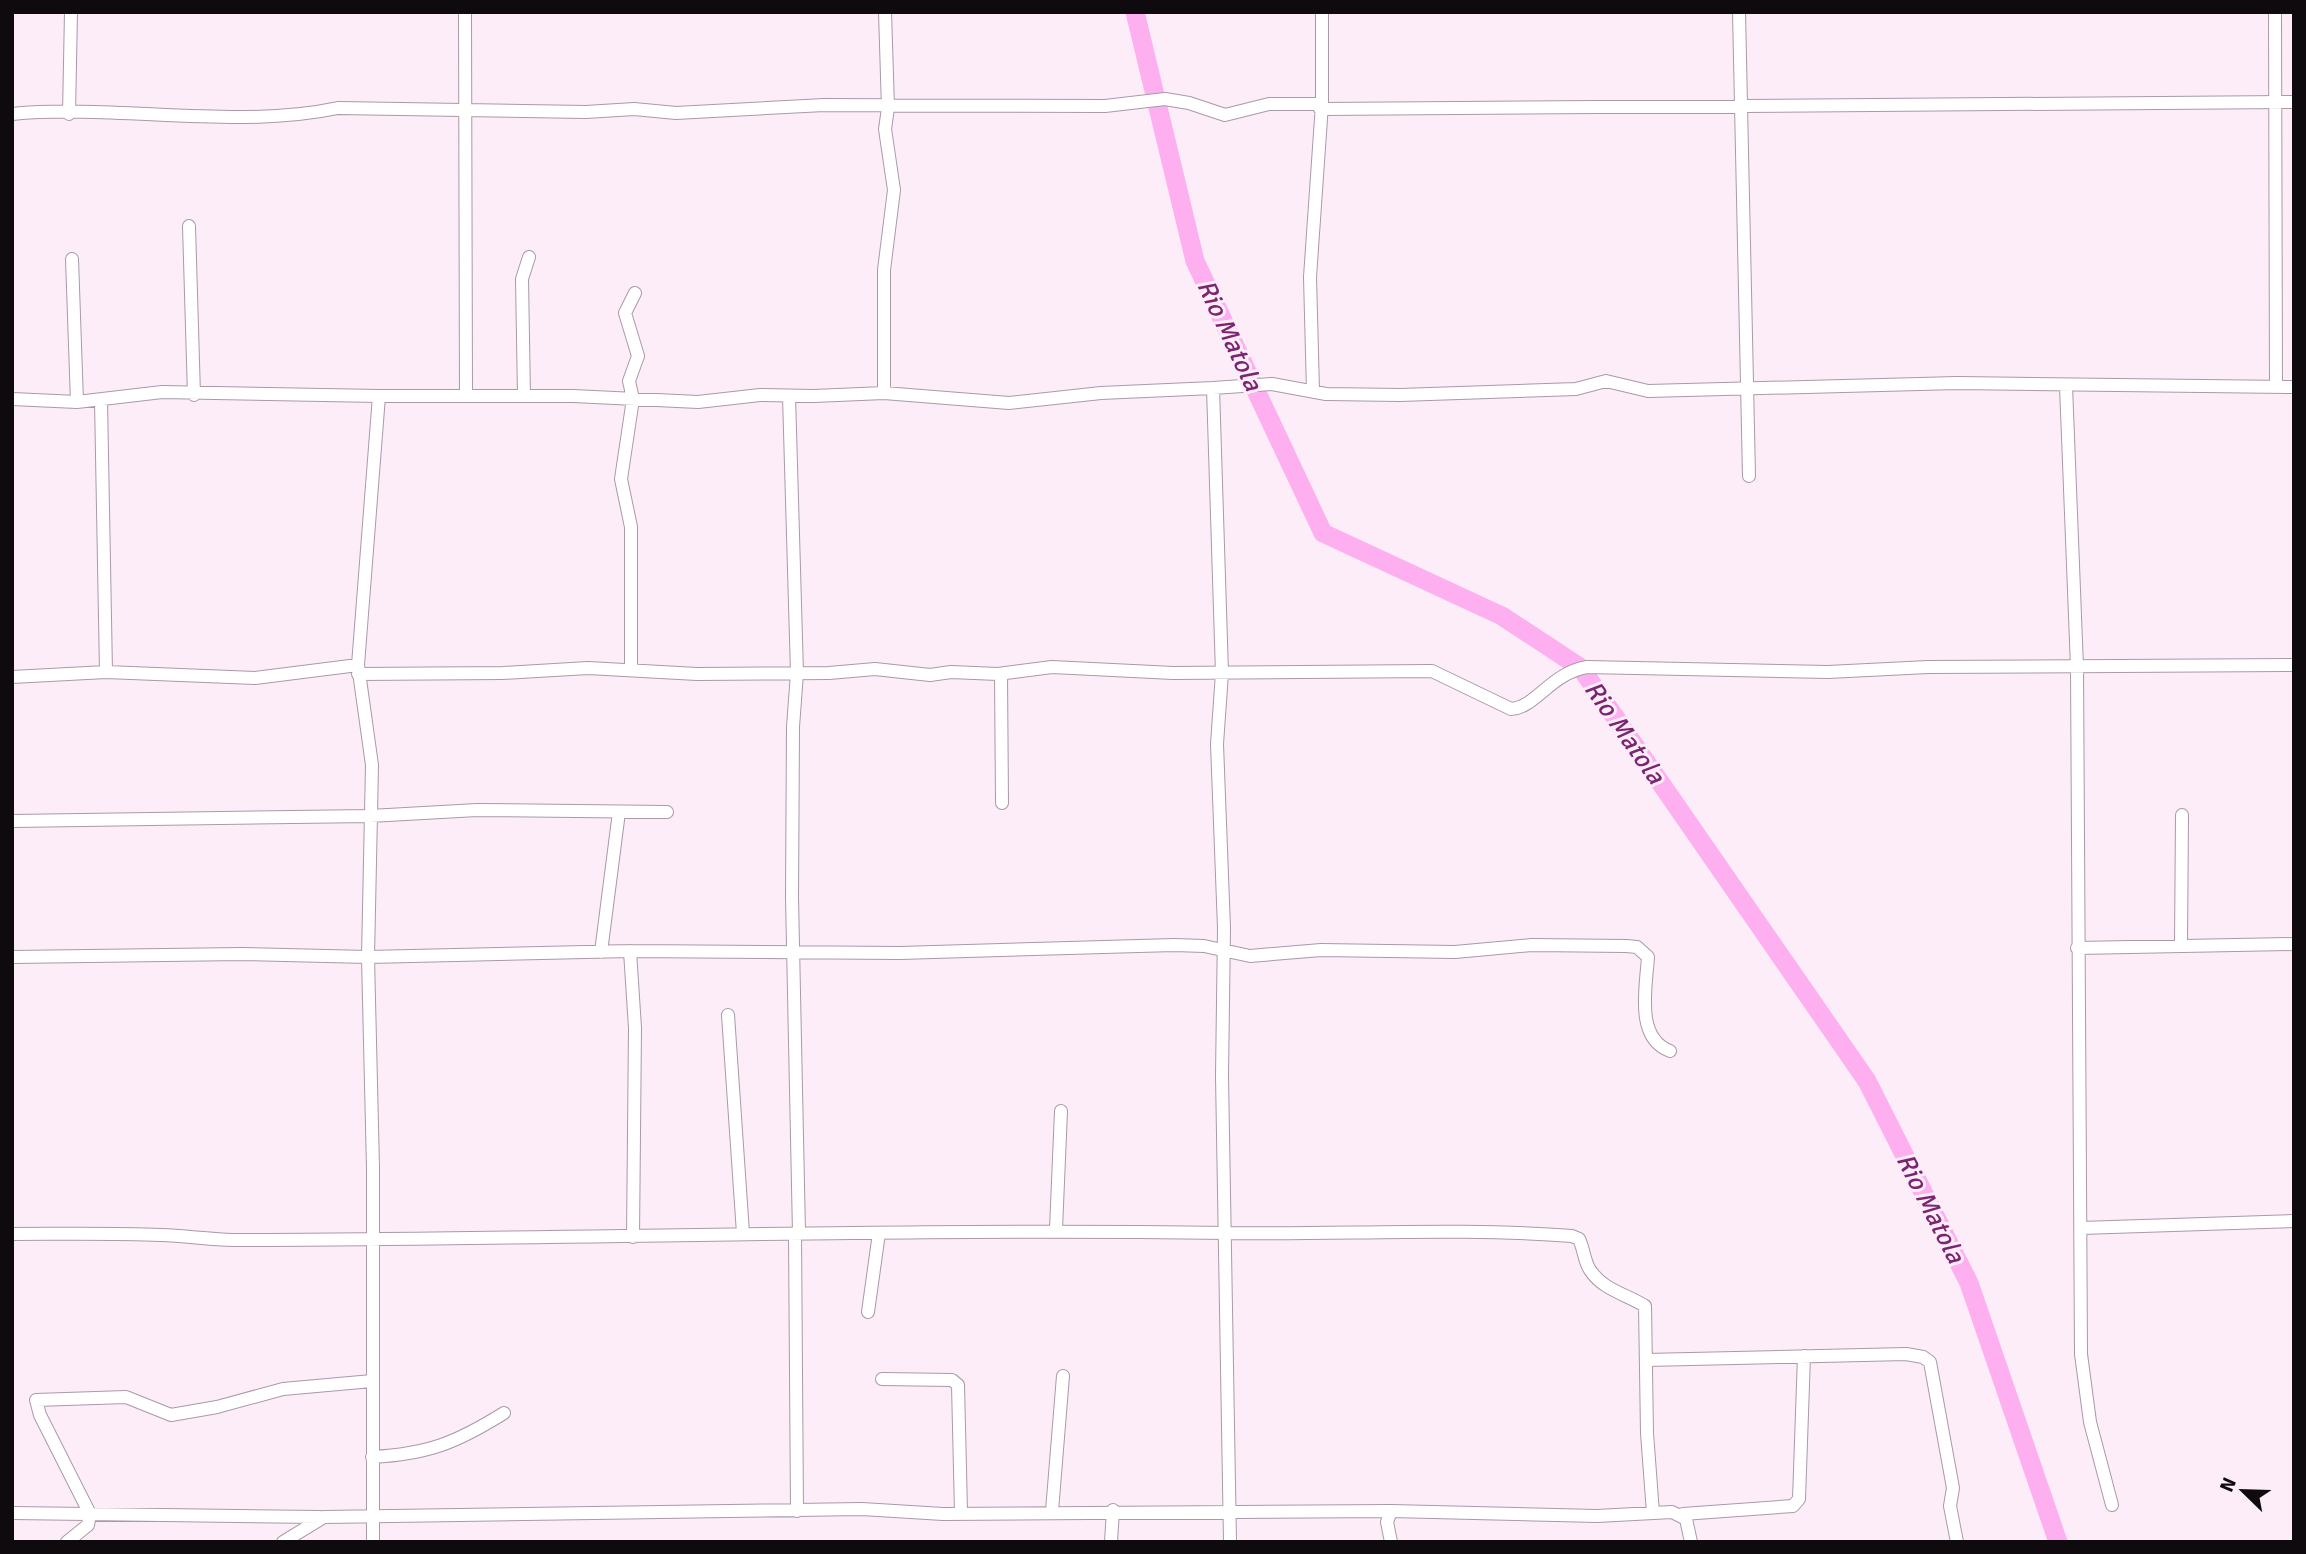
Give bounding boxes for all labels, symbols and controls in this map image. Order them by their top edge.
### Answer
water label: Rio Matola [1189,275,1269,397]
water label: Rio Matola [1577,675,1672,791]
water label: Rio Matola [1889,1148,1972,1269]
north arrow [2208,1456,2278,1526]
text: N [2215,1474,2242,1496]

